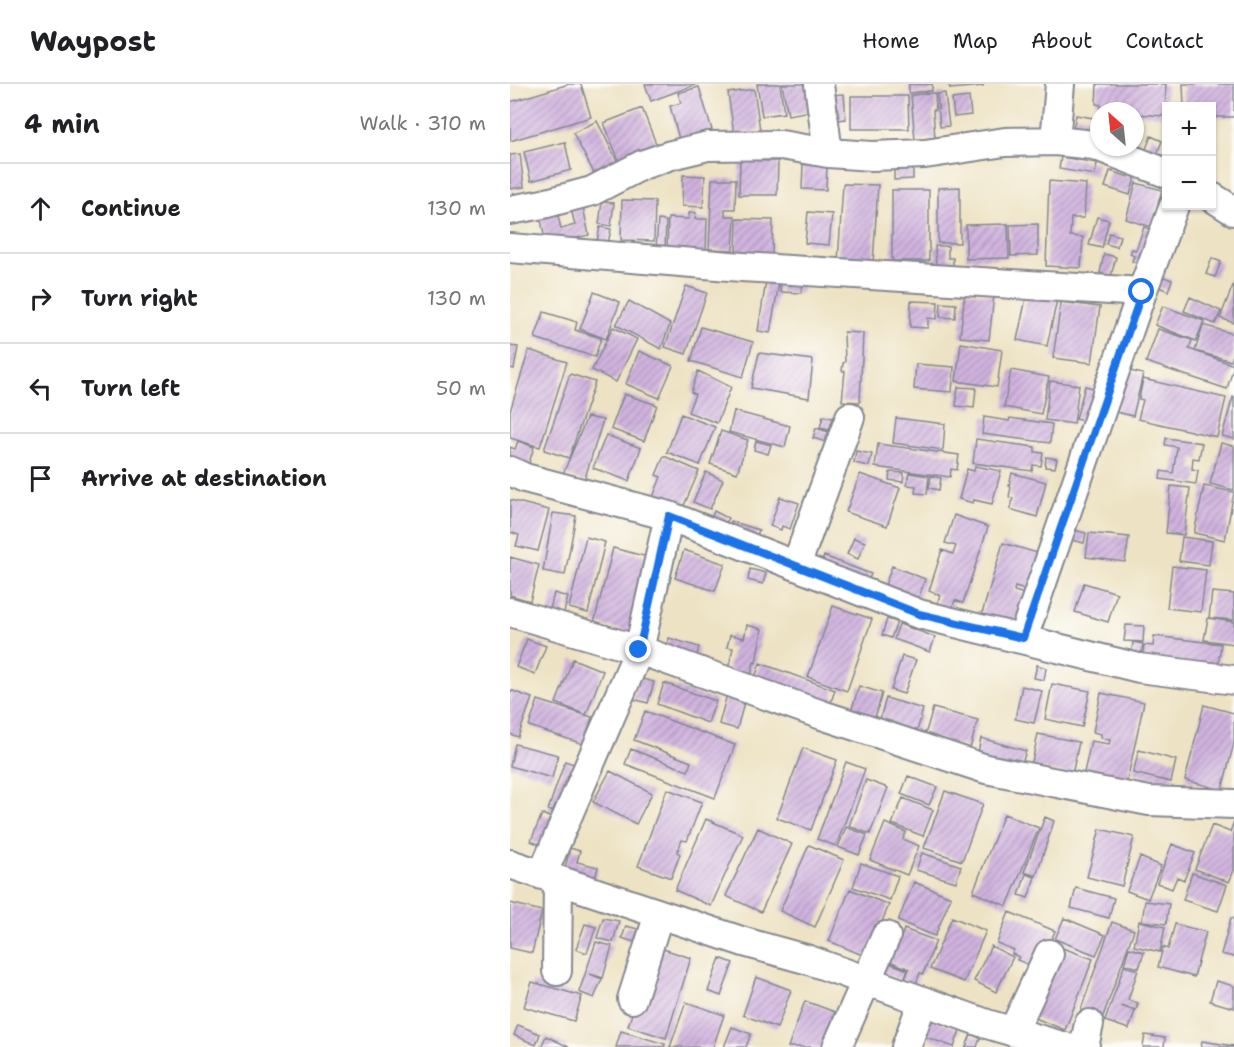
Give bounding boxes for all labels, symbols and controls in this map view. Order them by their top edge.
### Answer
text: Waypost [30,22,156,60]
text: Home [862,27,920,55]
text: Map [953,27,998,55]
text: About [1031,27,1092,55]
text: Contact [1125,27,1204,55]
north arrow [1090,102,1144,156]
map controls [1162,102,1216,210]
button: + [1162,102,1216,156]
text: 4 min [24,106,100,141]
text: Walk · 310 m [360,110,486,136]
button: − [1162,156,1216,210]
icon: ahead [24,192,57,225]
text: Continue [81,194,181,223]
text: 130 m [427,195,486,221]
route start [1128,278,1154,304]
icon: right [24,282,57,315]
text: Turn right [81,284,198,313]
text: 130 m [427,285,486,311]
icon: left [24,372,57,405]
text: Turn left [81,374,180,403]
text: 50 m [436,375,486,401]
icon: arrive [24,462,57,495]
text: Arrive at destination [81,464,327,493]
route end [625,636,651,662]

